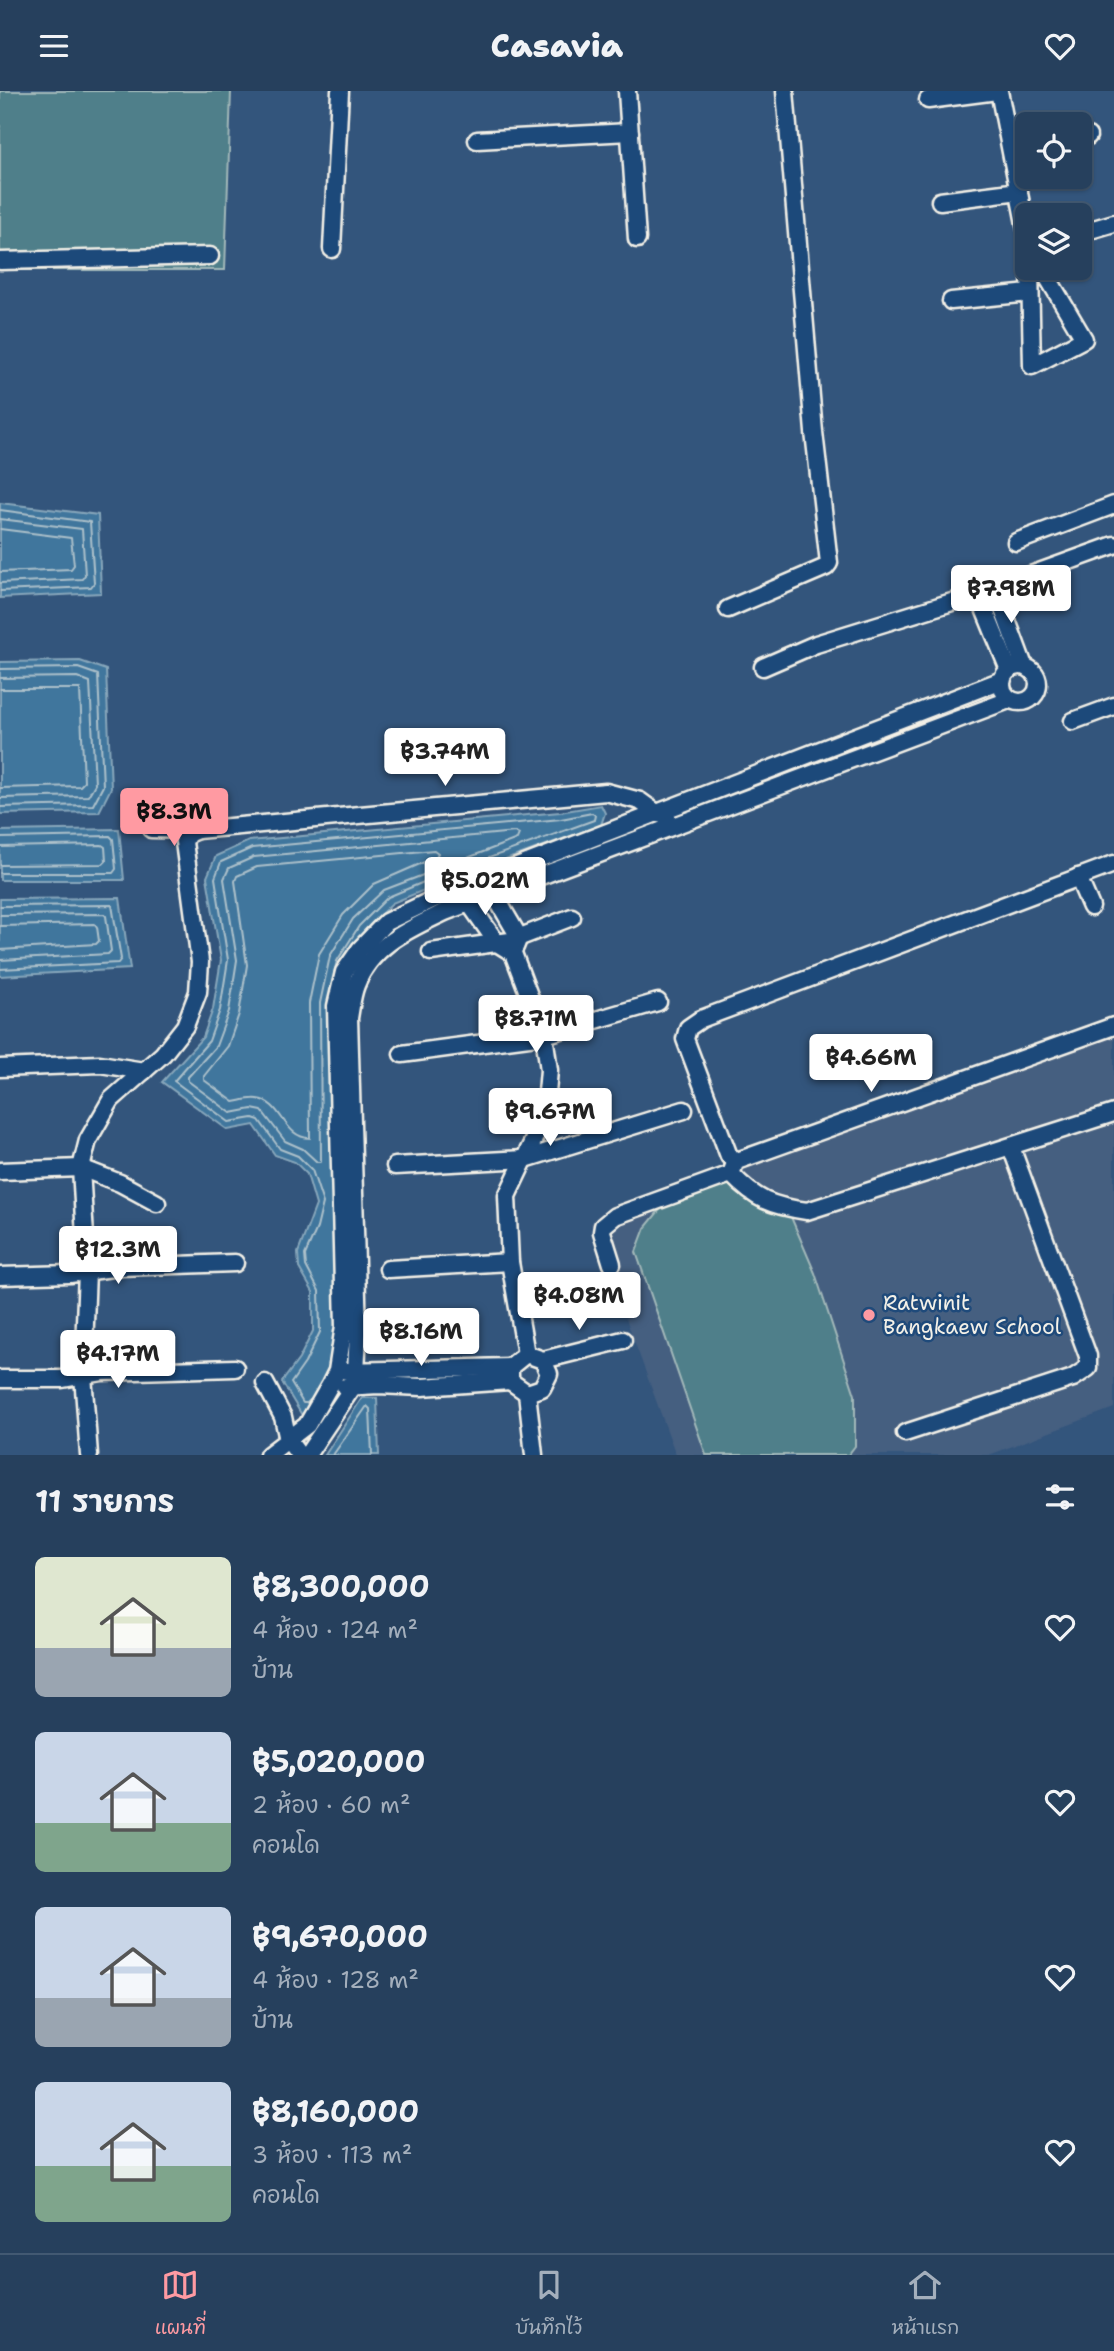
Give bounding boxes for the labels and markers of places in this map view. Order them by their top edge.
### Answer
pin: ฿7.98M [954,566,1068,625]
pin: ฿3.74M [388,729,502,788]
pin: ฿8.3M [125,789,223,848]
pin: ฿5.02M [428,857,542,917]
pin: ฿8.71M [479,995,593,1055]
pin: ฿4.66M [814,1035,928,1094]
pin: ฿9.67M [493,1089,607,1148]
pin: ฿12.3M [61,1227,175,1286]
pin: ฿4.08M [522,1273,636,1332]
place label: Ratwinit Bangkaew School [883,1289,1062,1341]
marker: Ratwinit Bangkaew School [861,1307,877,1323]
pin: ฿8.16M [364,1309,478,1368]
pin: ฿4.17M [61,1331,175,1390]

